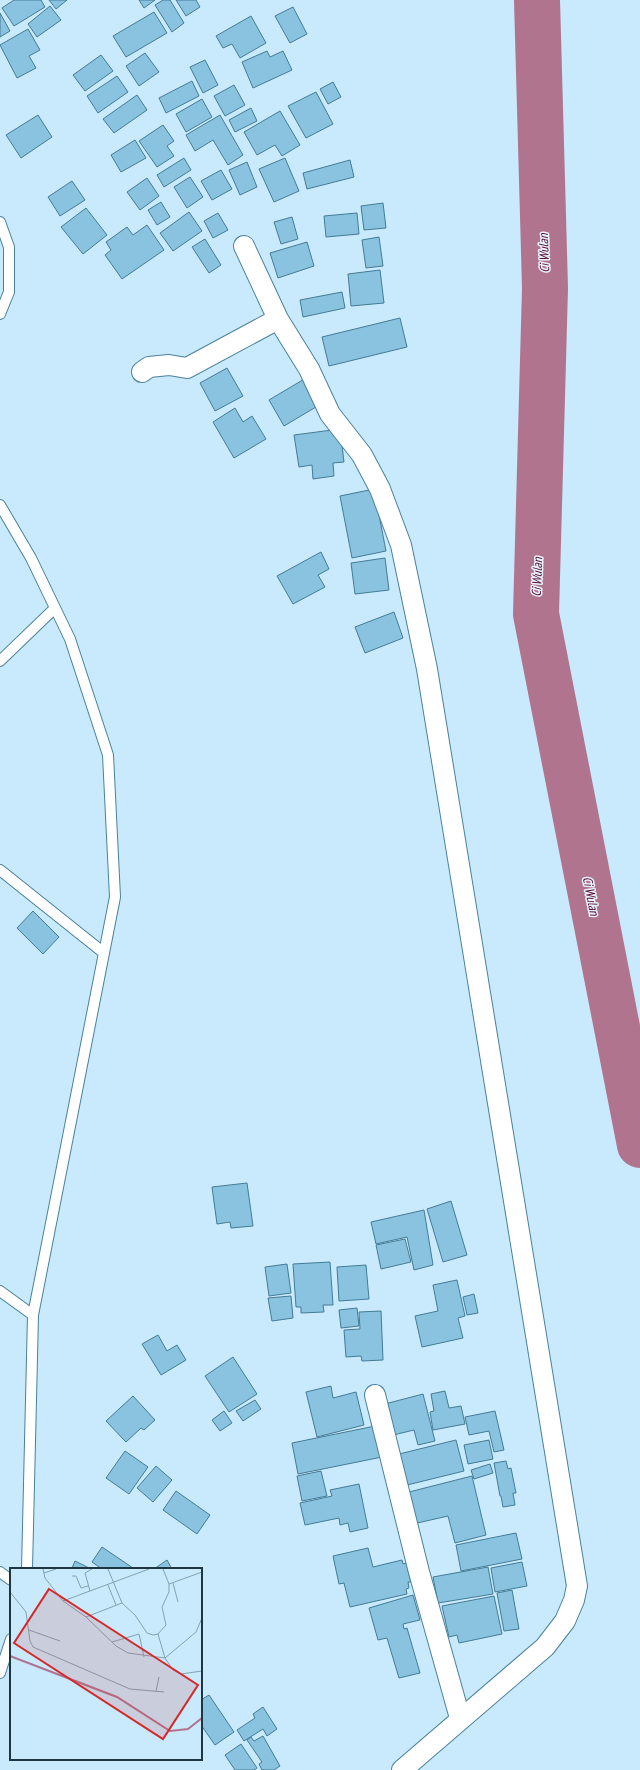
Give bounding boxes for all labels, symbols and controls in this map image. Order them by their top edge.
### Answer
water label: Ci Wulan [535,232,553,273]
water label: Ci Wulan [528,556,546,597]
water label: Ci Wulan [579,875,603,918]
inset map [10,1568,202,1760]

